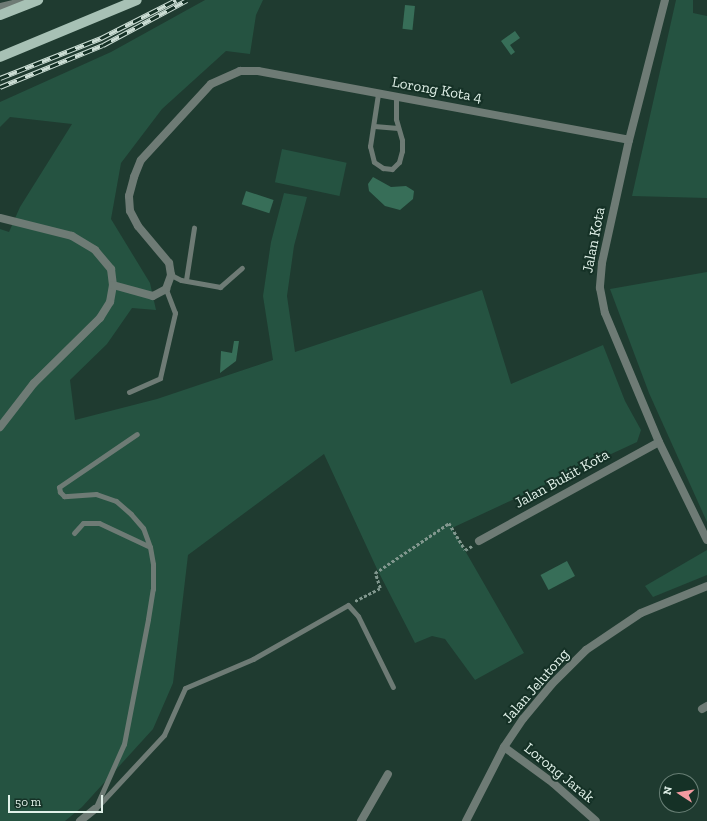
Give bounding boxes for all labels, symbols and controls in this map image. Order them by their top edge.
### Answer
street label: Lorong Kota 4 [390,73,484,107]
street label: Jalan Kota [579,206,609,274]
street label: Jalan Bukit Kota [512,446,612,512]
street label: Jalan Jelutong [499,645,573,727]
street label: Lorong Jarak [520,739,598,807]
north arrow [659,773,699,813]
text: N [661,785,675,796]
scale bar [10,787,105,813]
text: 50 m [15,795,41,809]

